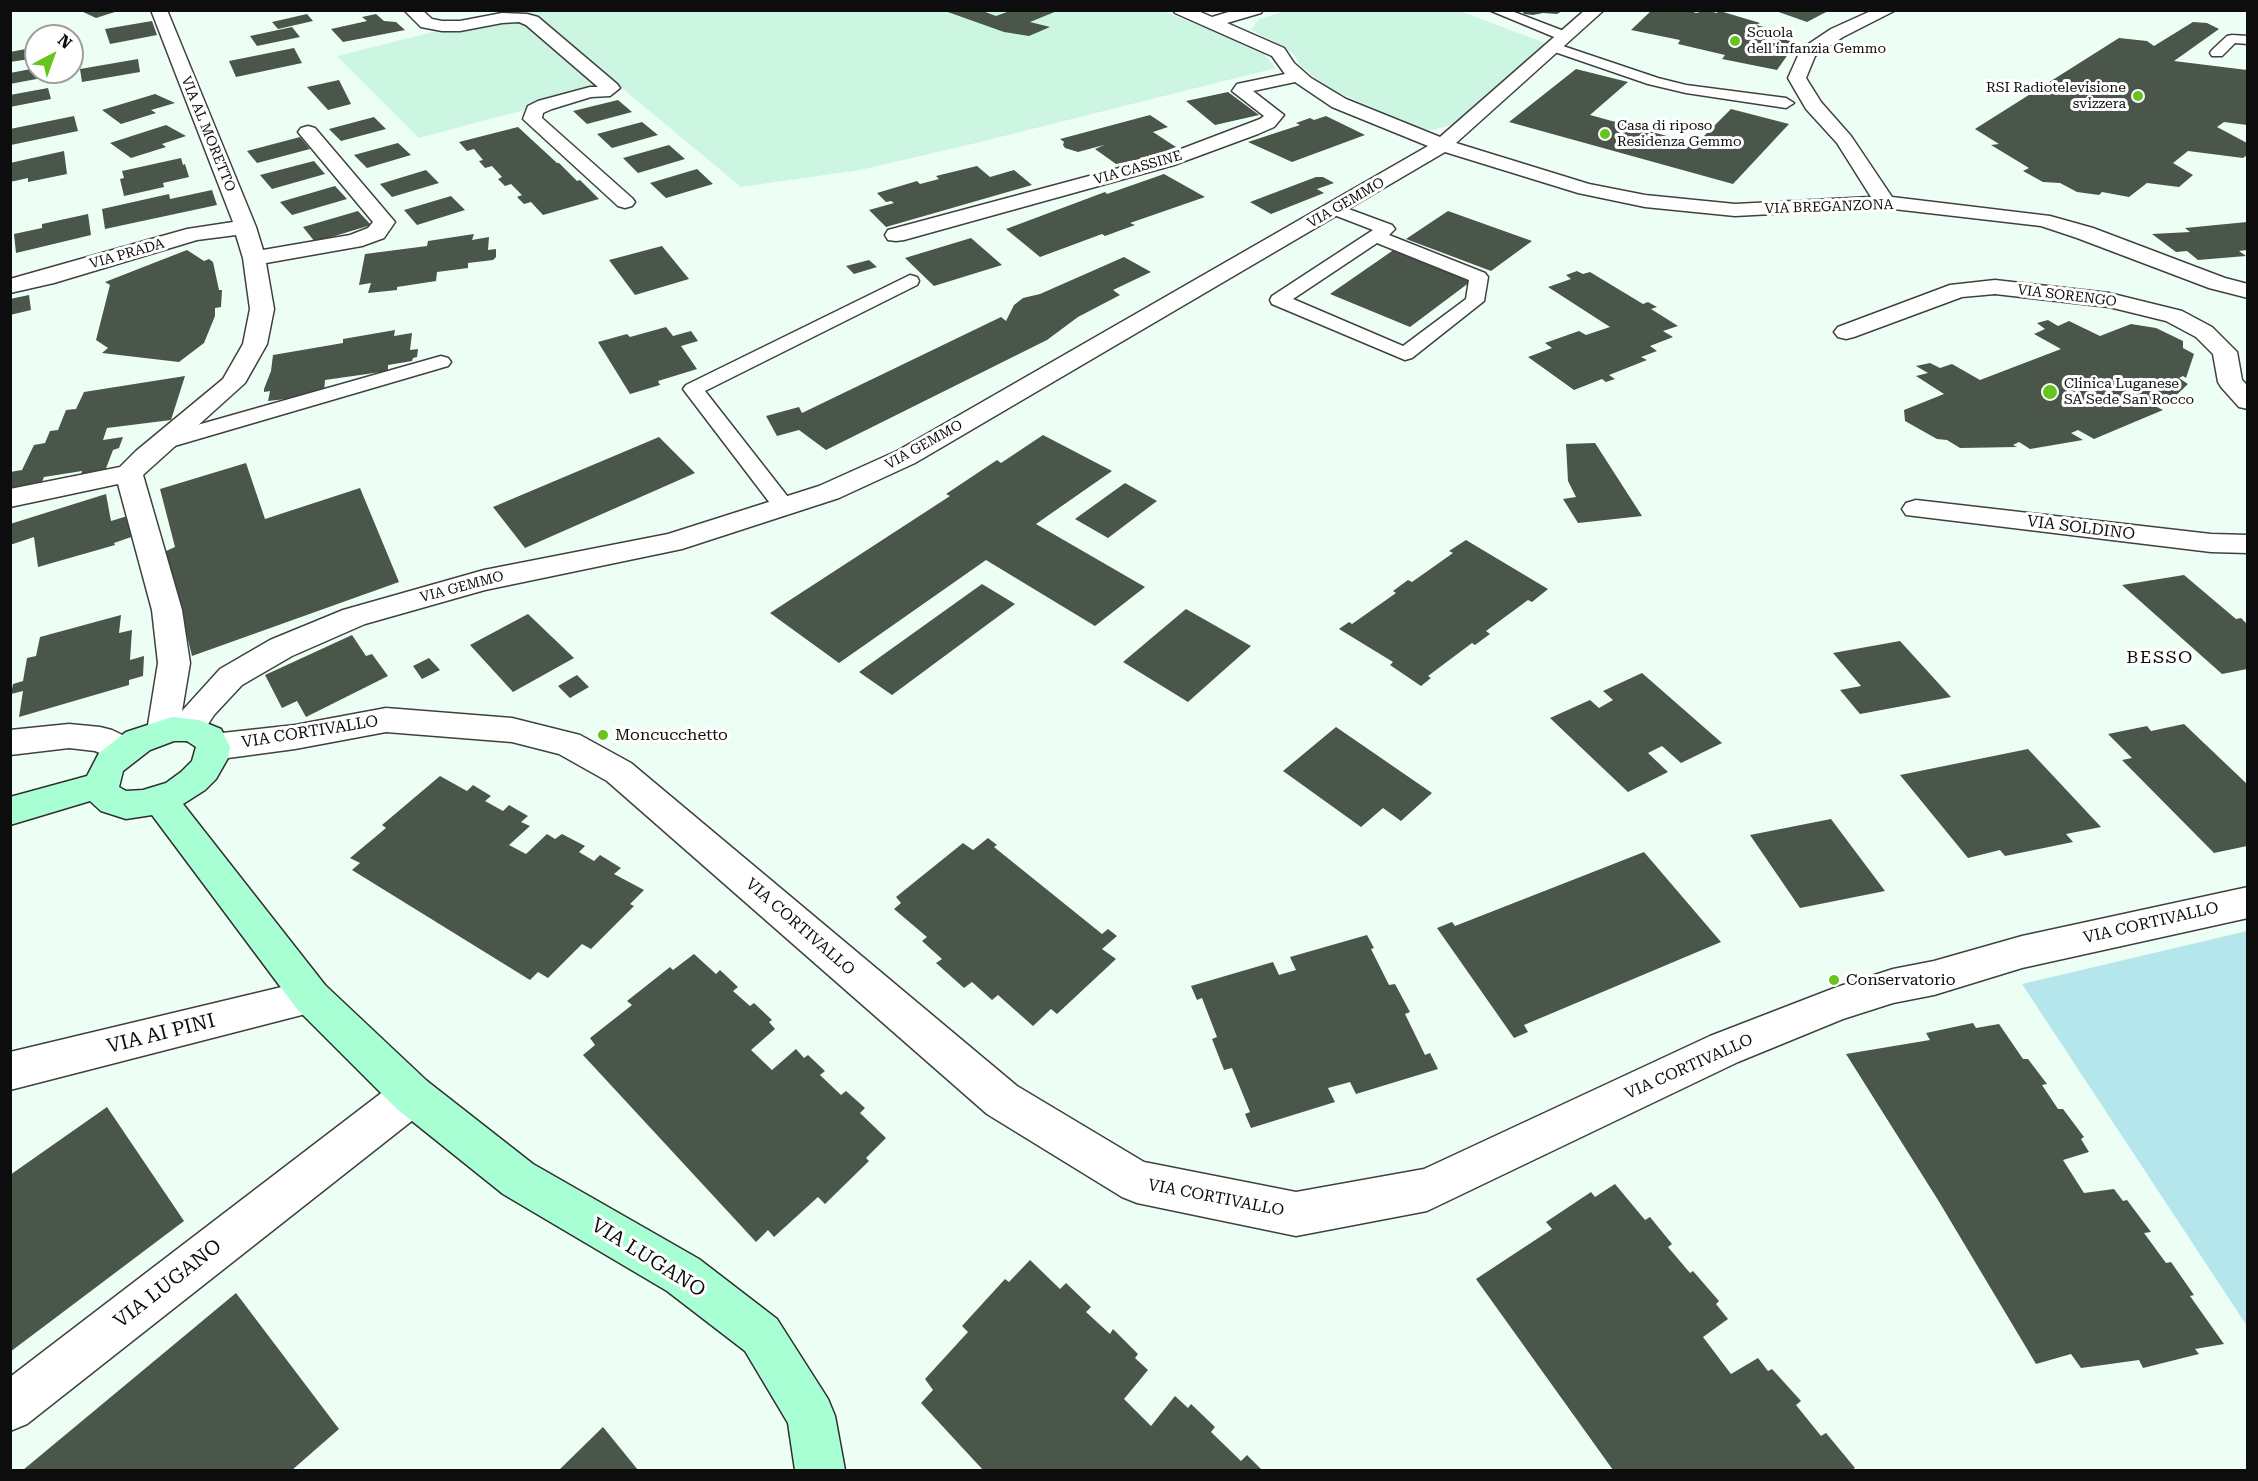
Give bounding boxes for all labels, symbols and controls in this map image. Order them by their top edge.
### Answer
north arrow [24,24,84,84]
place label: Scuola dell'infanzia Gemmo [1747,25,1886,57]
text: N [54,30,76,53]
marker: Scuola dell'infanzia Gemmo [1728,34,1742,48]
street label: VIA AL MORETTO [177,74,239,194]
place label: RSI Radiotelevisione svizzera [1986,80,2126,112]
marker: RSI Radiotelevisione svizzera [2131,89,2145,103]
place label: Casa di riposo Residenza Gemmo [1617,118,1742,150]
marker: Casa di riposo Residenza Gemmo [1598,127,1612,141]
street label: VIA CASSINE [1092,147,1184,189]
street label: VIA GEMMO [1305,174,1387,232]
street label: VIA BREGANZONA [1764,196,1894,218]
street label: VIA PRADA [88,235,166,273]
street label: VIA SORENGO [2016,282,2118,310]
place label: Clinica Luganese SA Sede San Rocco [2064,376,2194,408]
marker: Clinica Luganese SA Sede San Rocco [2041,383,2059,401]
street label: VIA GEMMO [882,417,966,473]
street label: VIA SOLDINO [2026,512,2136,544]
street label: VIA GEMMO [418,568,506,606]
district label: BESSO [2126,647,2194,669]
street label: VIA CORTIVALLO [240,712,380,752]
place label: Moncucchetto [615,725,728,745]
marker: Moncucchetto [596,728,610,742]
street label: VIA CORTIVALLO [742,874,858,980]
street label: VIA CORTIVALLO [2082,898,2220,948]
place label: Conservatorio [1846,970,1955,990]
marker: Conservatorio [1827,973,1841,987]
street label: VIA AI PINI [104,1009,218,1059]
street label: VIA CORTIVALLO [1622,1030,1756,1104]
street label: VIA CORTIVALLO [1146,1175,1286,1221]
street label: VIA LUGANO [586,1213,710,1303]
street label: VIA LUGANO [109,1234,227,1334]

